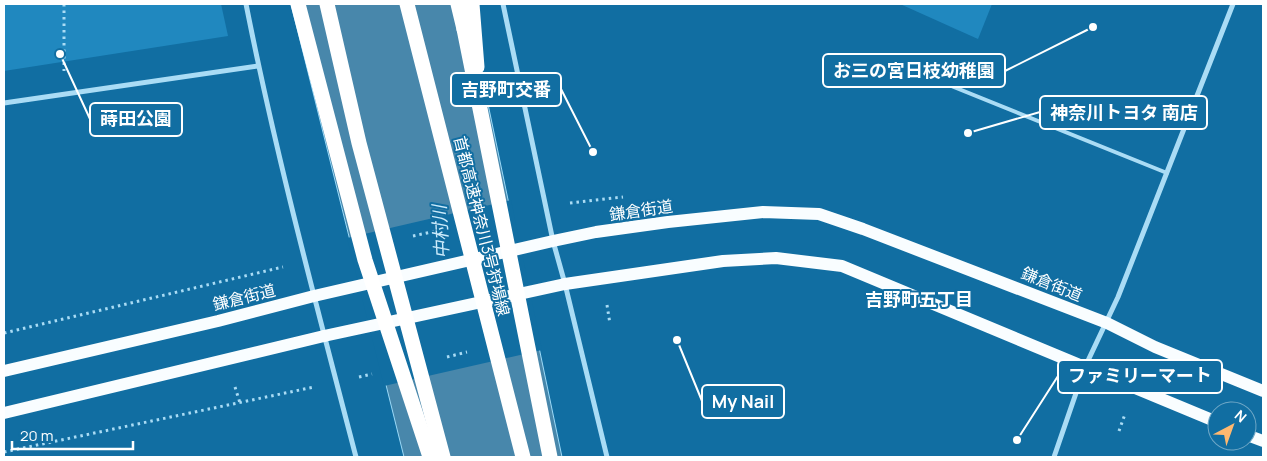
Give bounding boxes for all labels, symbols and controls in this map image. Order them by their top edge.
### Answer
callout: お三の宮日枝幼稚園 [823,54,1005,87]
text: お三の宮日枝幼稚園 [833,58,995,82]
callout: 吉野町交番 [451,73,561,106]
text: 吉野町交番 [461,77,551,101]
callout: 神奈川トヨタ 南店 [1040,96,1207,129]
text: 神奈川トヨタ 南店 [1050,100,1198,124]
callout: 蒔田公園 [90,103,182,136]
text: 蒔田公園 [100,106,172,130]
street label: 首都高速神奈川3号狩場線 [449,134,515,318]
street label: 鎌倉街道 [608,195,674,225]
water label: 中村川 [426,202,453,260]
street label: 鎌倉街道 [1018,262,1086,306]
street label: 鎌倉街道 [210,279,278,315]
district label: 吉野町五丁目 [865,287,973,311]
callout: ファミリーマート [1058,360,1222,393]
text: ファミリーマート [1068,363,1212,387]
callout: My Nail [702,385,784,418]
text: My Nail [712,389,774,413]
north arrow [1207,401,1257,451]
text: N [1231,405,1251,426]
scale bar [12,418,134,450]
text: 20 m [20,425,53,446]

